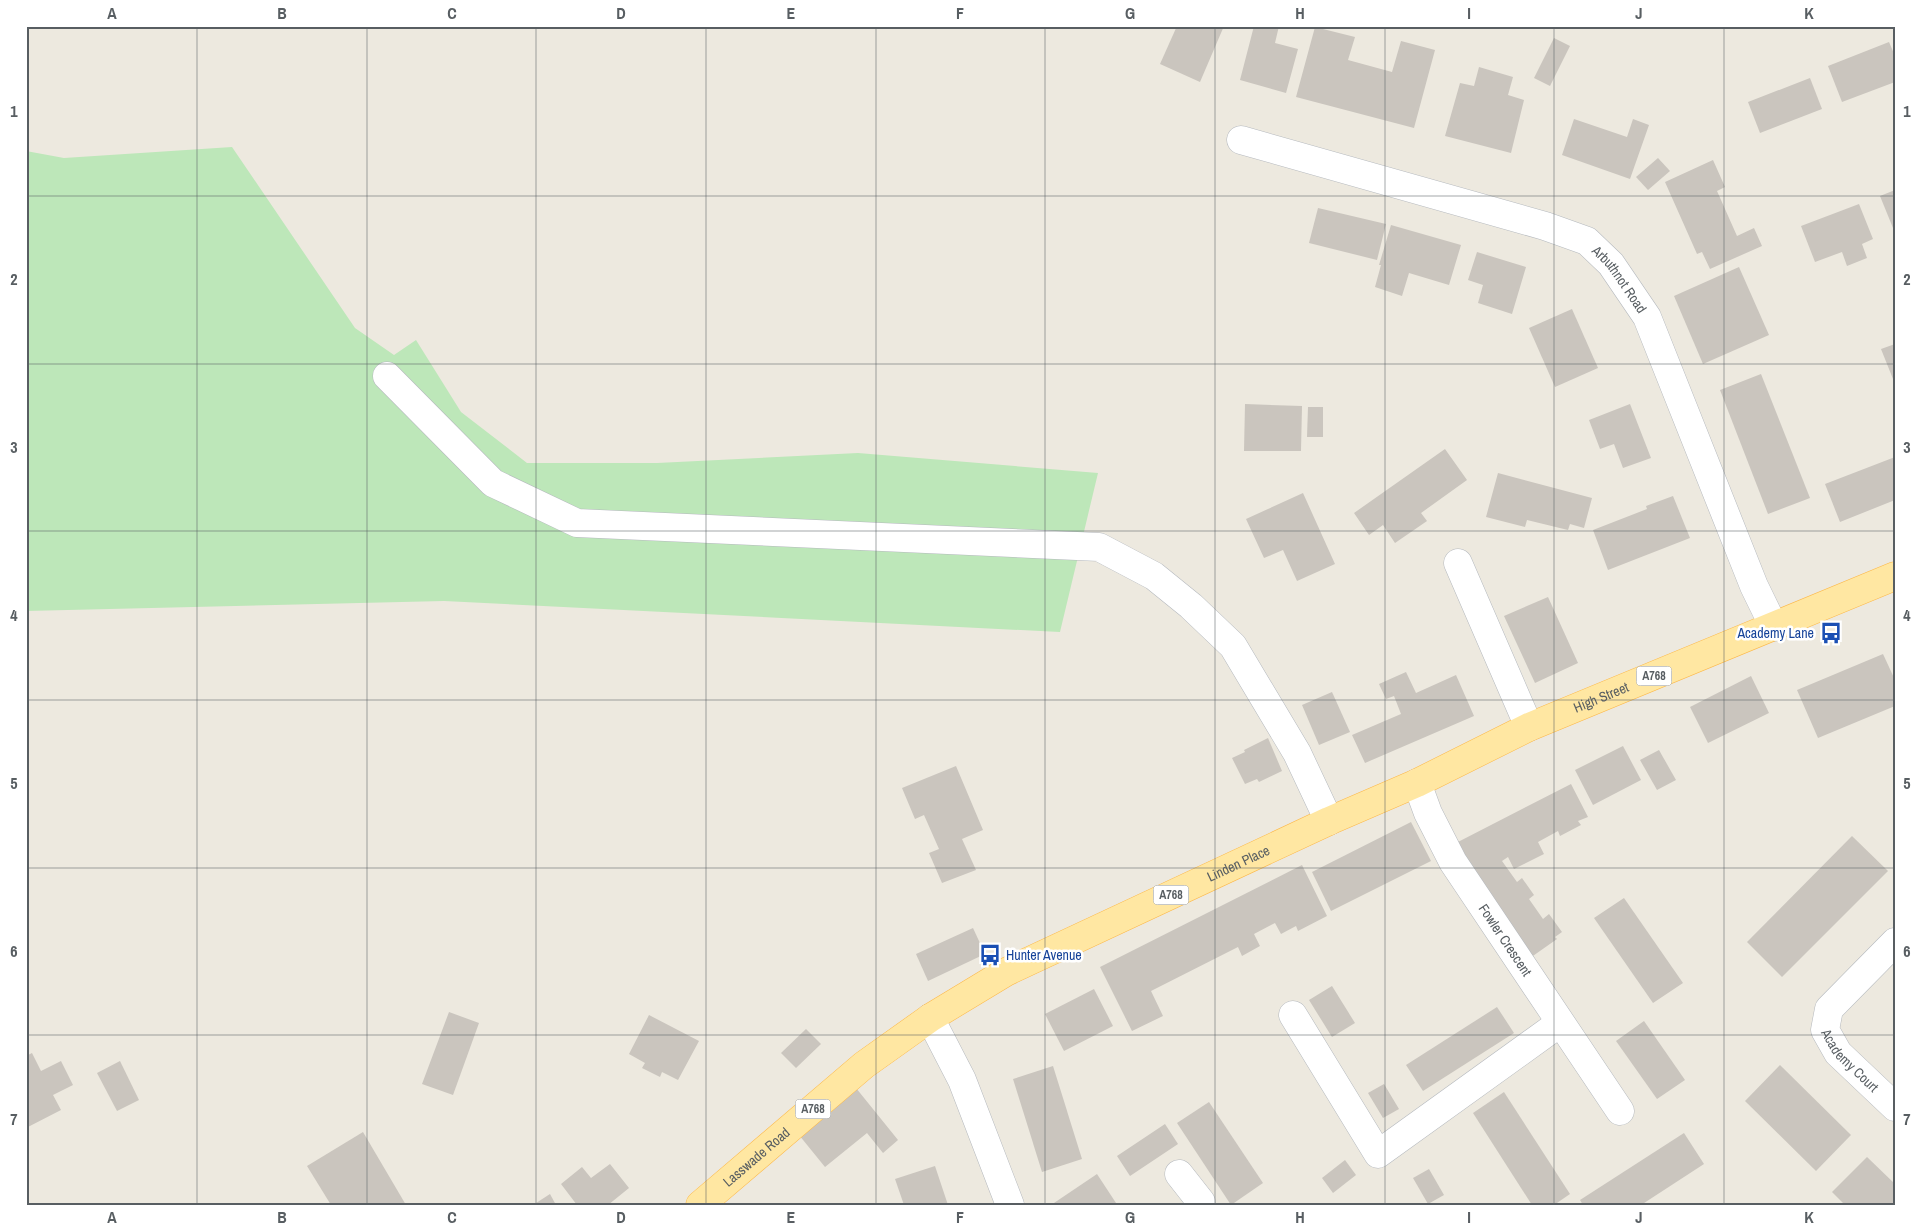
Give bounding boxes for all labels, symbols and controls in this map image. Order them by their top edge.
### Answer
text: A [107,2,117,24]
text: B [277,2,287,24]
text: C [447,2,457,24]
text: D [616,2,626,24]
text: E [787,2,796,24]
text: F [956,2,964,24]
text: G [1125,2,1135,24]
text: H [1295,2,1305,24]
text: I [1467,2,1471,24]
text: J [1635,2,1643,24]
text: K [1804,2,1814,24]
text: 1 [10,100,18,122]
text: 1 [1903,100,1911,122]
street label: Arbuthnot Road [1587,241,1651,317]
text: 2 [10,268,18,290]
text: 2 [1903,268,1911,290]
text: 3 [10,436,18,458]
text: 3 [1903,436,1911,458]
text: 4 [10,604,18,626]
text: 4 [1903,604,1911,626]
bus stop icon: Academy Lane [1818,620,1844,646]
place label: Academy Lane [1736,624,1814,642]
road number: A768 [1636,666,1672,686]
street label: High Street [1571,678,1631,717]
text: 5 [10,772,18,794]
text: 5 [1903,772,1911,794]
street label: Linden Place [1204,841,1273,886]
road number: A768 [1154,886,1188,904]
street label: Fowler Crescent [1475,901,1536,980]
text: 6 [10,940,18,962]
text: 6 [1903,940,1911,962]
bus stop icon: Hunter Avenue [977,942,1003,968]
place label: Hunter Avenue [1006,946,1082,964]
street label: Academy Court [1817,1025,1882,1096]
road number: A768 [796,1100,830,1118]
text: 7 [10,1108,18,1130]
text: 7 [1903,1108,1911,1130]
street label: Lasswade Road [719,1123,793,1191]
text: A [107,1206,117,1228]
text: B [277,1206,287,1228]
text: C [447,1206,457,1228]
text: D [616,1206,626,1228]
text: E [787,1206,796,1228]
text: F [956,1206,964,1228]
text: G [1125,1206,1135,1228]
text: H [1295,1206,1305,1228]
text: I [1467,1206,1471,1228]
text: J [1635,1206,1643,1228]
text: K [1804,1206,1814,1228]

